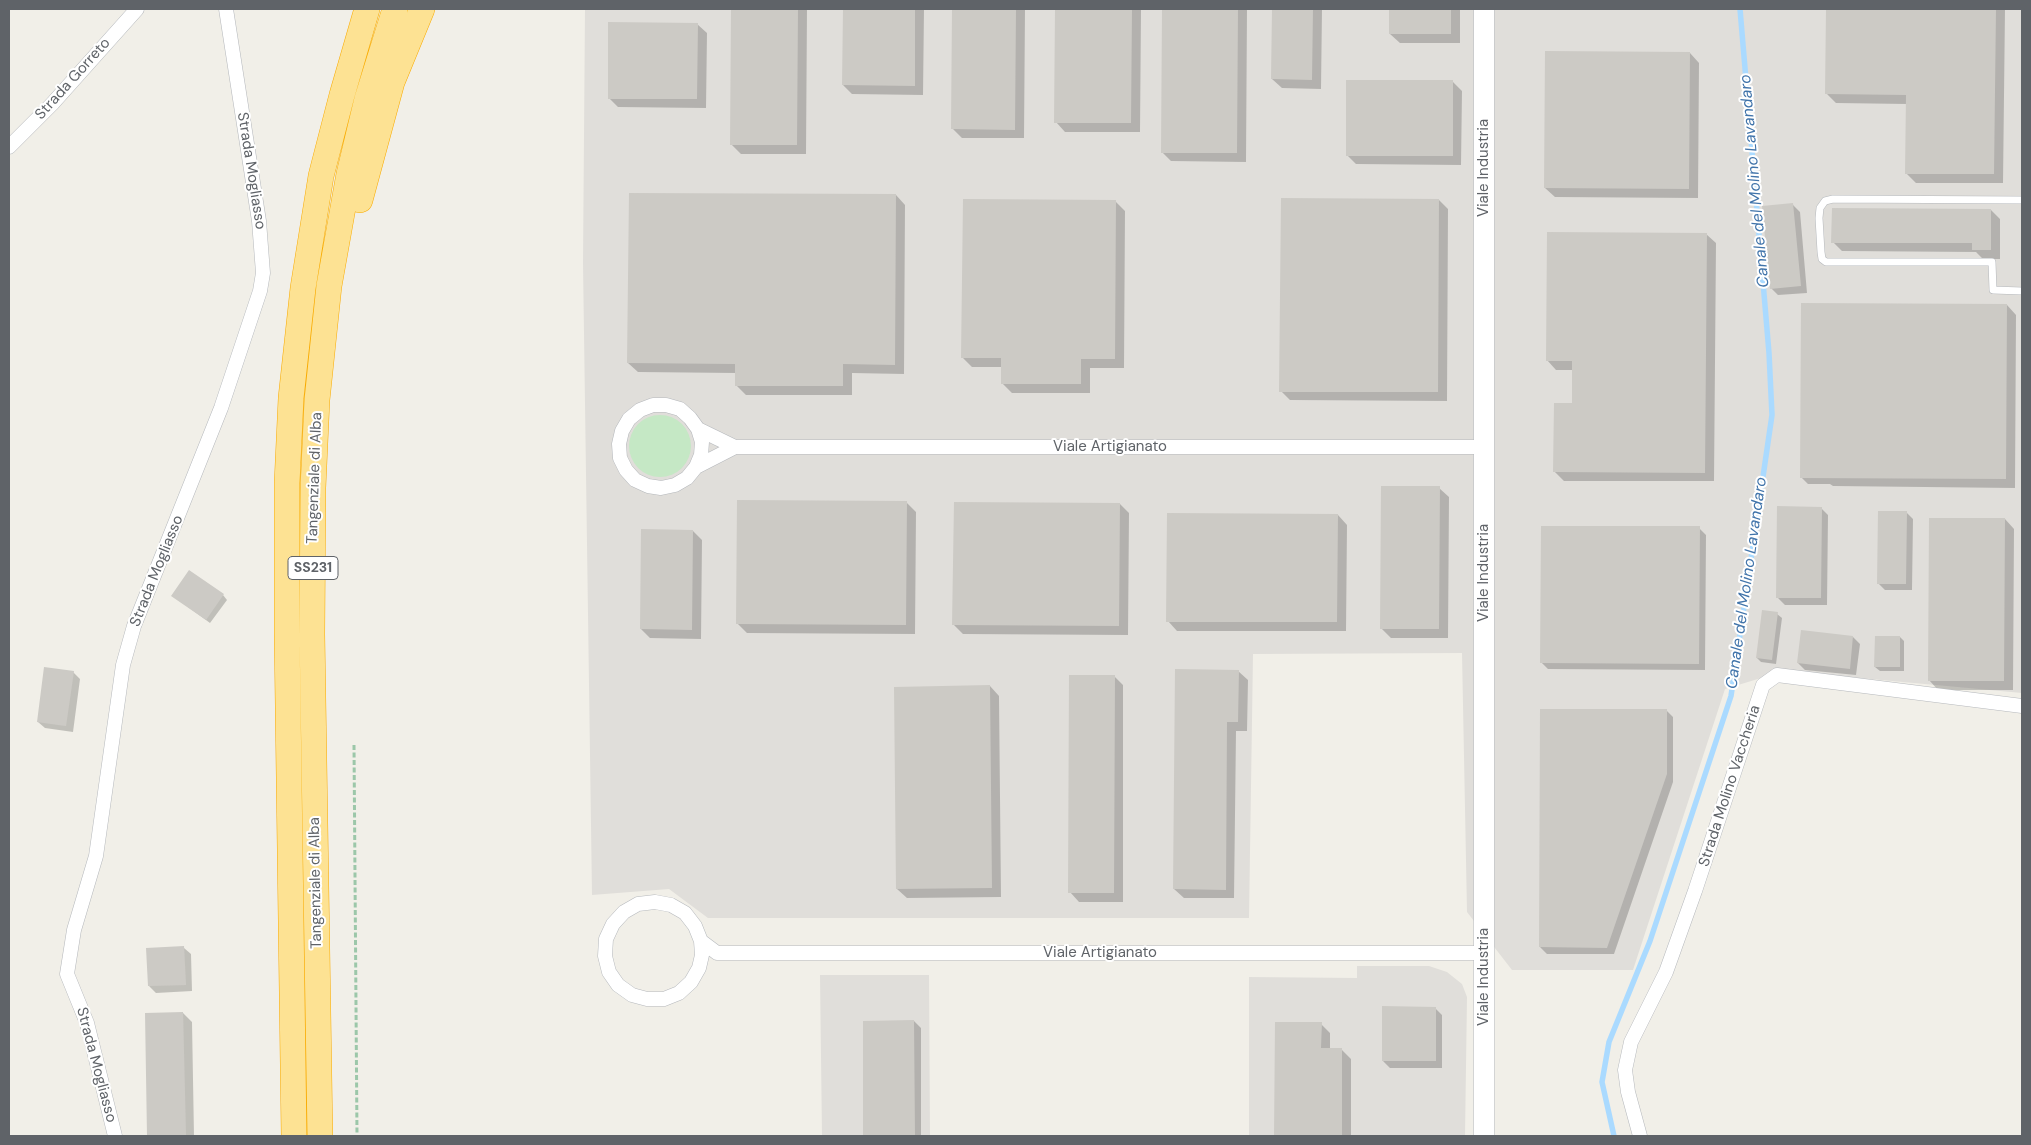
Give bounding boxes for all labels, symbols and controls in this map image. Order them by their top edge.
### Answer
street label: Strada Gorreto [32,34,114,124]
water label: Canale del Molino Lavandaro [1736,74,1774,288]
street label: Strada Mogliasso [233,111,269,231]
street label: Viale Industria [1475,119,1493,217]
street label: Tangenziale di Alba [304,412,326,544]
street label: Viale Artigianato [1053,438,1167,456]
water label: Canale del Molino Lavandaro [1723,476,1771,690]
street label: Strada Mogliasso [126,513,188,629]
street label: Viale Industria [1475,524,1493,622]
road number: SS231 [288,556,338,580]
street label: Strada Molino Vaccheria [1695,703,1765,869]
street label: Tangenziale di Alba [306,817,326,949]
street label: Viale Industria [1475,928,1493,1026]
street label: Viale Artigianato [1043,944,1157,962]
street label: Strada Mogliasso [72,1005,120,1125]

